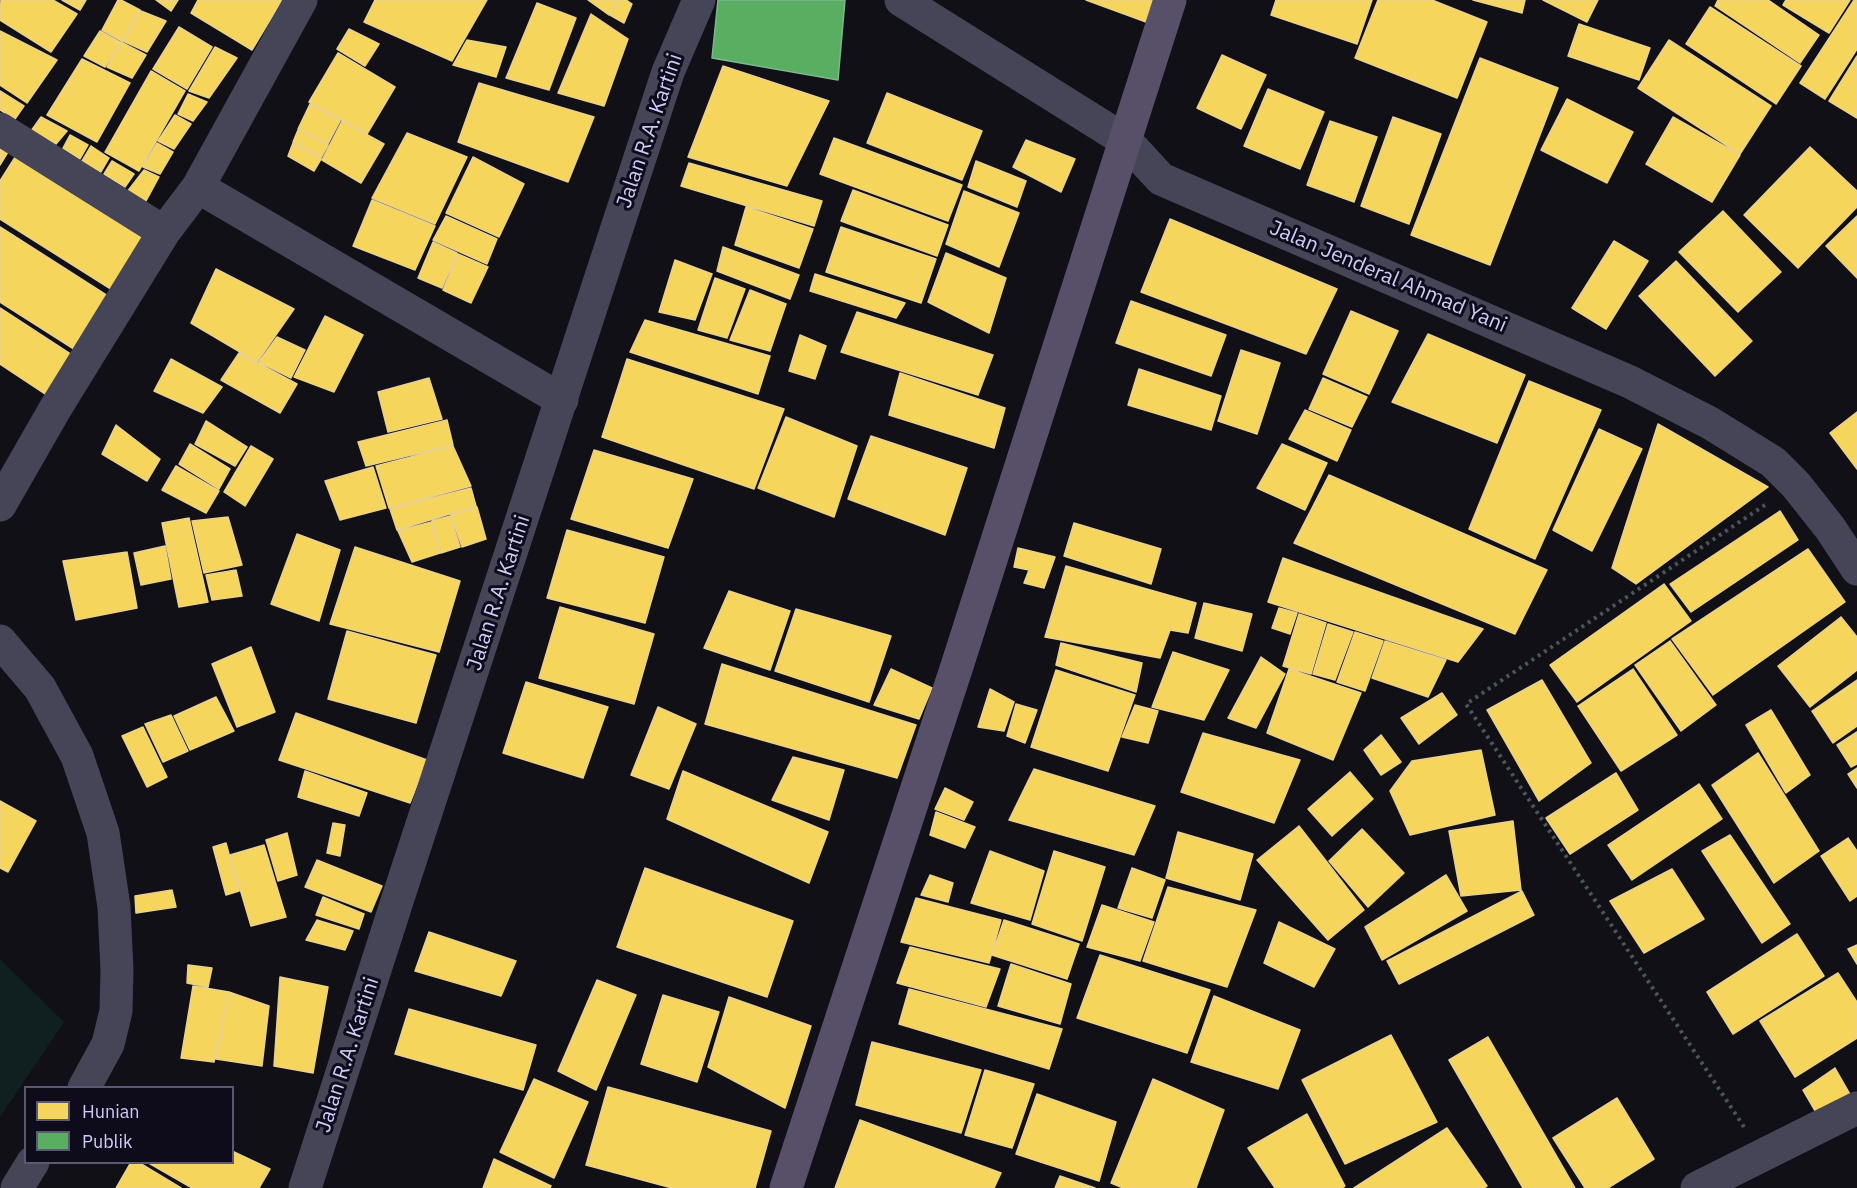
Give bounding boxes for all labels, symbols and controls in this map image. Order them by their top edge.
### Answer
street label: Jalan R.A. Kartini [612,51,688,211]
street label: Jalan Jenderal Ahmad Yani [1266,216,1510,338]
street label: Jalan R.A. Kartini [462,512,536,674]
street label: Jalan R.A. Kartini [311,974,385,1136]
legend [24,1086,234,1164]
text: Hunian [82,1100,140,1123]
text: Publik [82,1130,132,1153]

